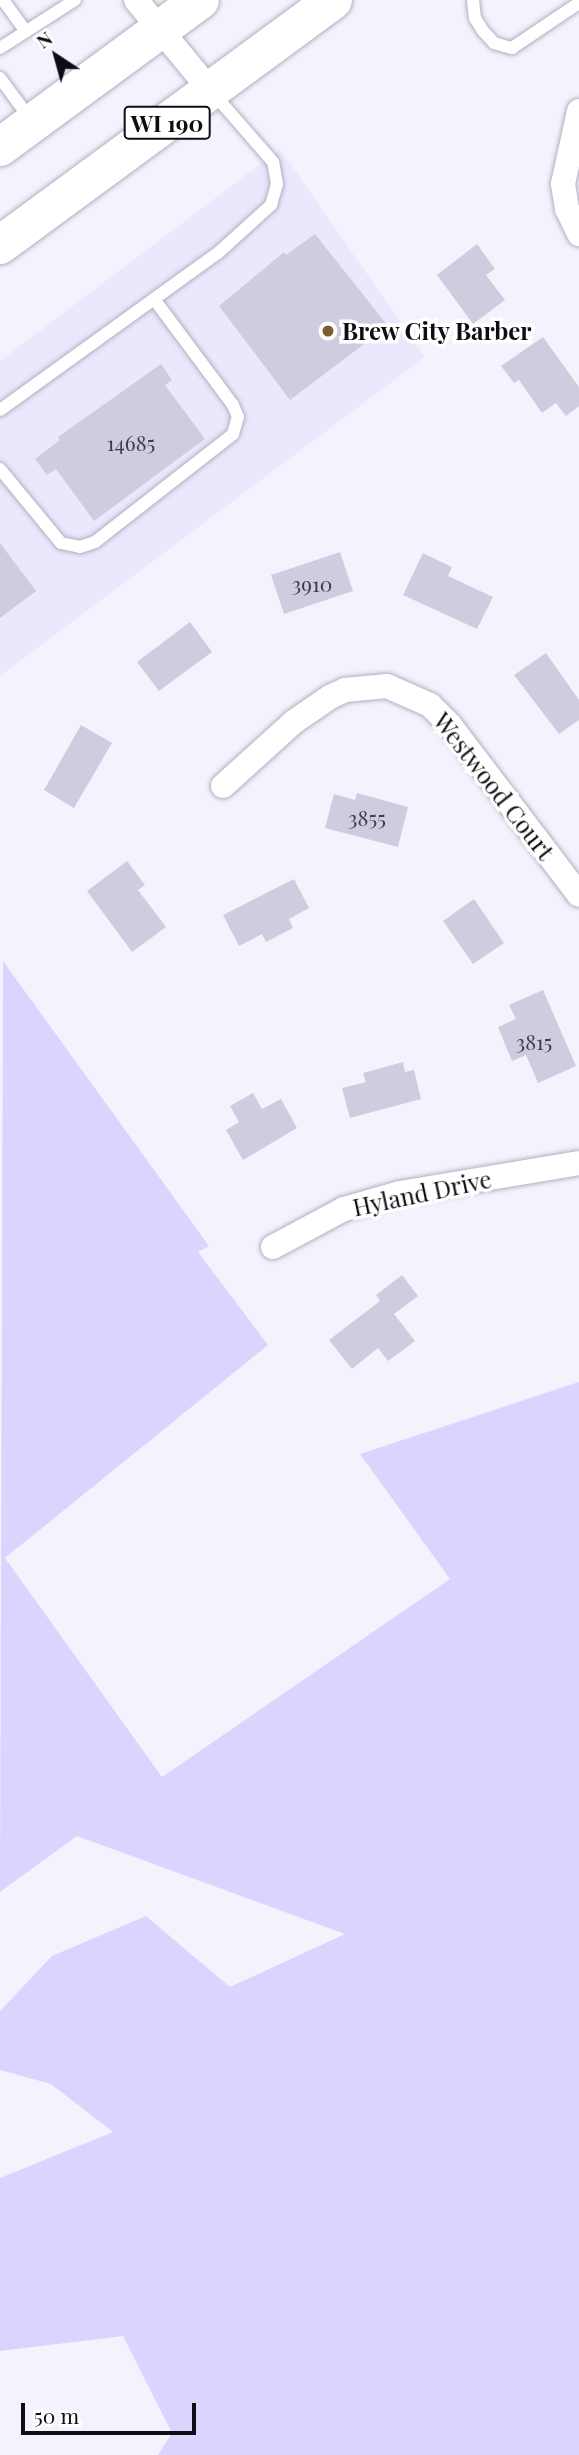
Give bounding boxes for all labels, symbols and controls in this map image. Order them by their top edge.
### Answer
north arrow [21,21,91,91]
text: N [30,24,57,54]
road number: WI 190 [123,104,211,142]
place label: Brew City Barber [342,317,533,345]
marker: Brew City Barber [320,323,336,339]
house number: 14685 [107,429,155,455]
house number: 3910 [292,570,332,596]
street label: Westwood Court [428,707,560,865]
house number: 3855 [348,804,386,830]
house number: 3815 [516,1028,552,1054]
street label: Hyland Drive [350,1164,494,1222]
scale bar [24,2388,200,2432]
text: 50 m [34,2401,79,2429]

